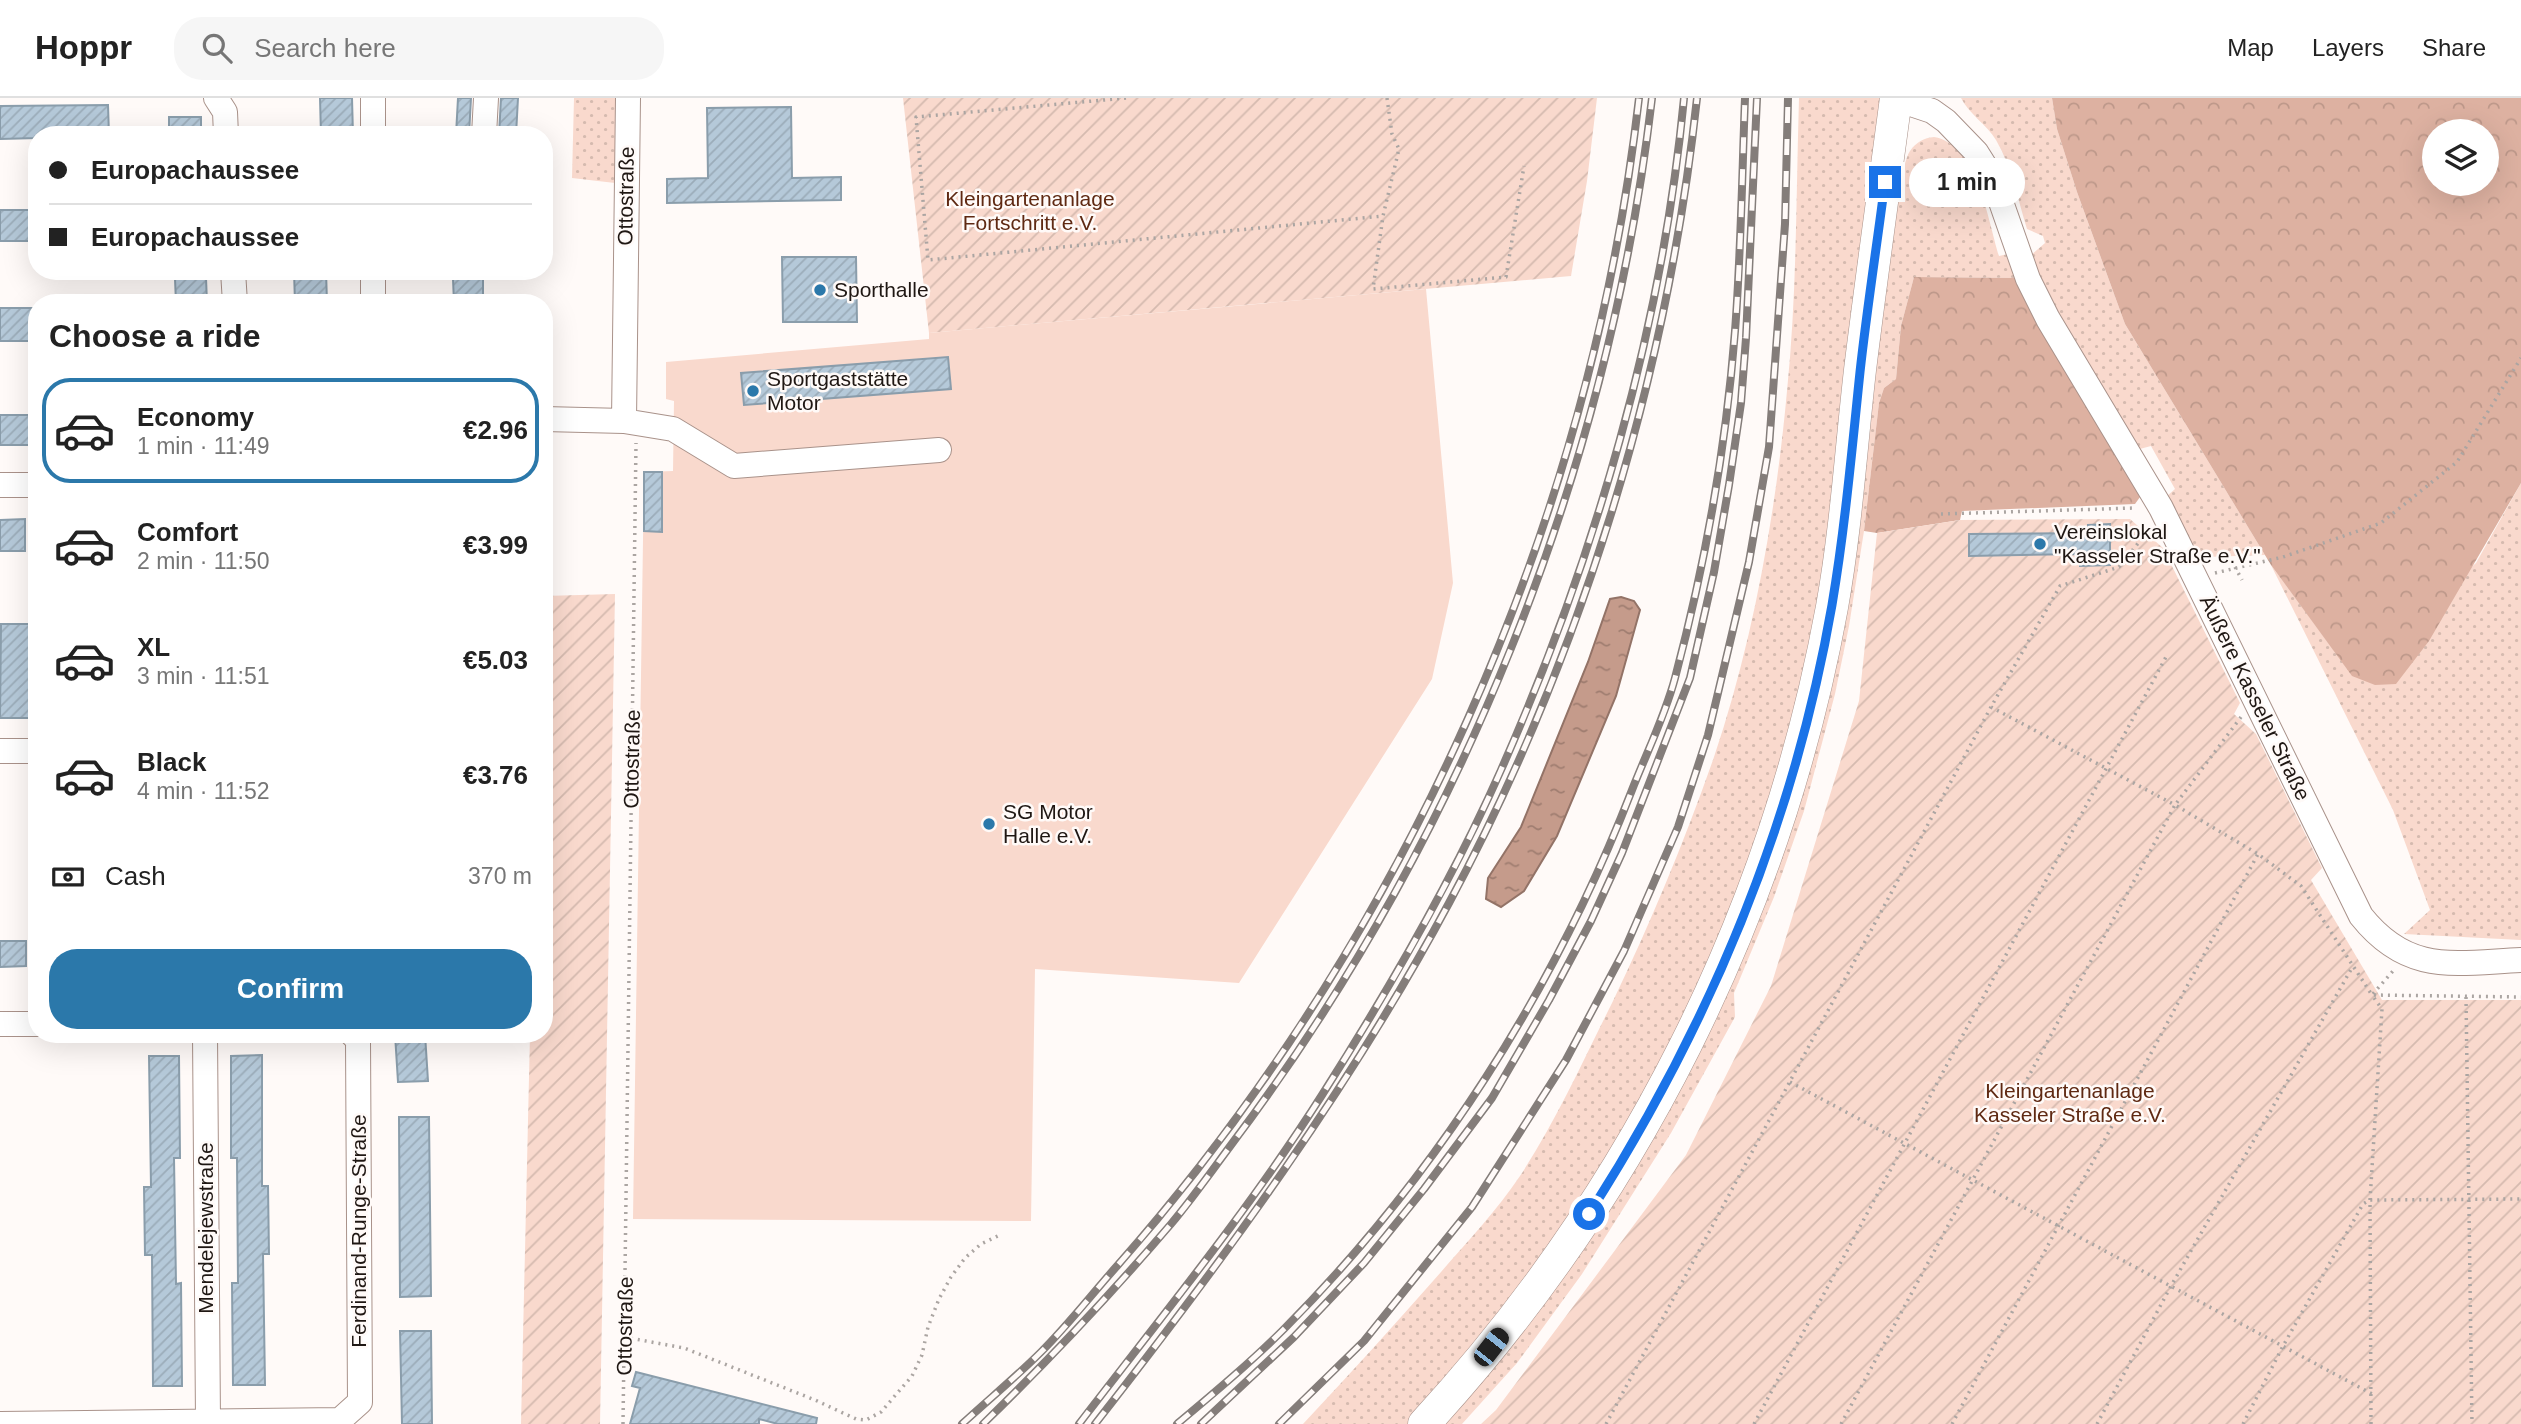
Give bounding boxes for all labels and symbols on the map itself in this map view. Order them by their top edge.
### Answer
street label: Ottostraße [613,146,638,246]
callout: 1 min [1910,158,2025,206]
route end [1869,166,1901,198]
park label: Kleingartenanlage Fortschritt e.V. [945,187,1115,234]
place label: Sporthalle [834,278,929,301]
marker: Sporthalle [812,282,828,298]
place label: Sportgaststätte Motor [767,367,908,414]
marker: Sportgaststätte Motor [745,383,761,399]
place label: Vereinslokal "Kasseler Straße e.V." [2054,520,2261,567]
marker: Vereinslokal "Kasseler Straße e.V." [2032,536,2048,552]
street label: Äußere Kasseler Straße [2196,592,2315,804]
street label: Ottostraße [619,709,644,809]
place label: SG Motor Halle e.V. [1003,800,1093,847]
marker: SG Motor Halle e.V. [981,816,997,832]
park label: Kleingartenanlage Kasseler Straße e.V. [1974,1079,2166,1126]
street label: Ferdinand-Runge-Straße [347,1114,370,1348]
street label: Mendelejewstraße [194,1142,217,1314]
route start [1573,1198,1605,1230]
street label: Ottostraße [612,1276,637,1376]
car [1470,1324,1513,1370]

